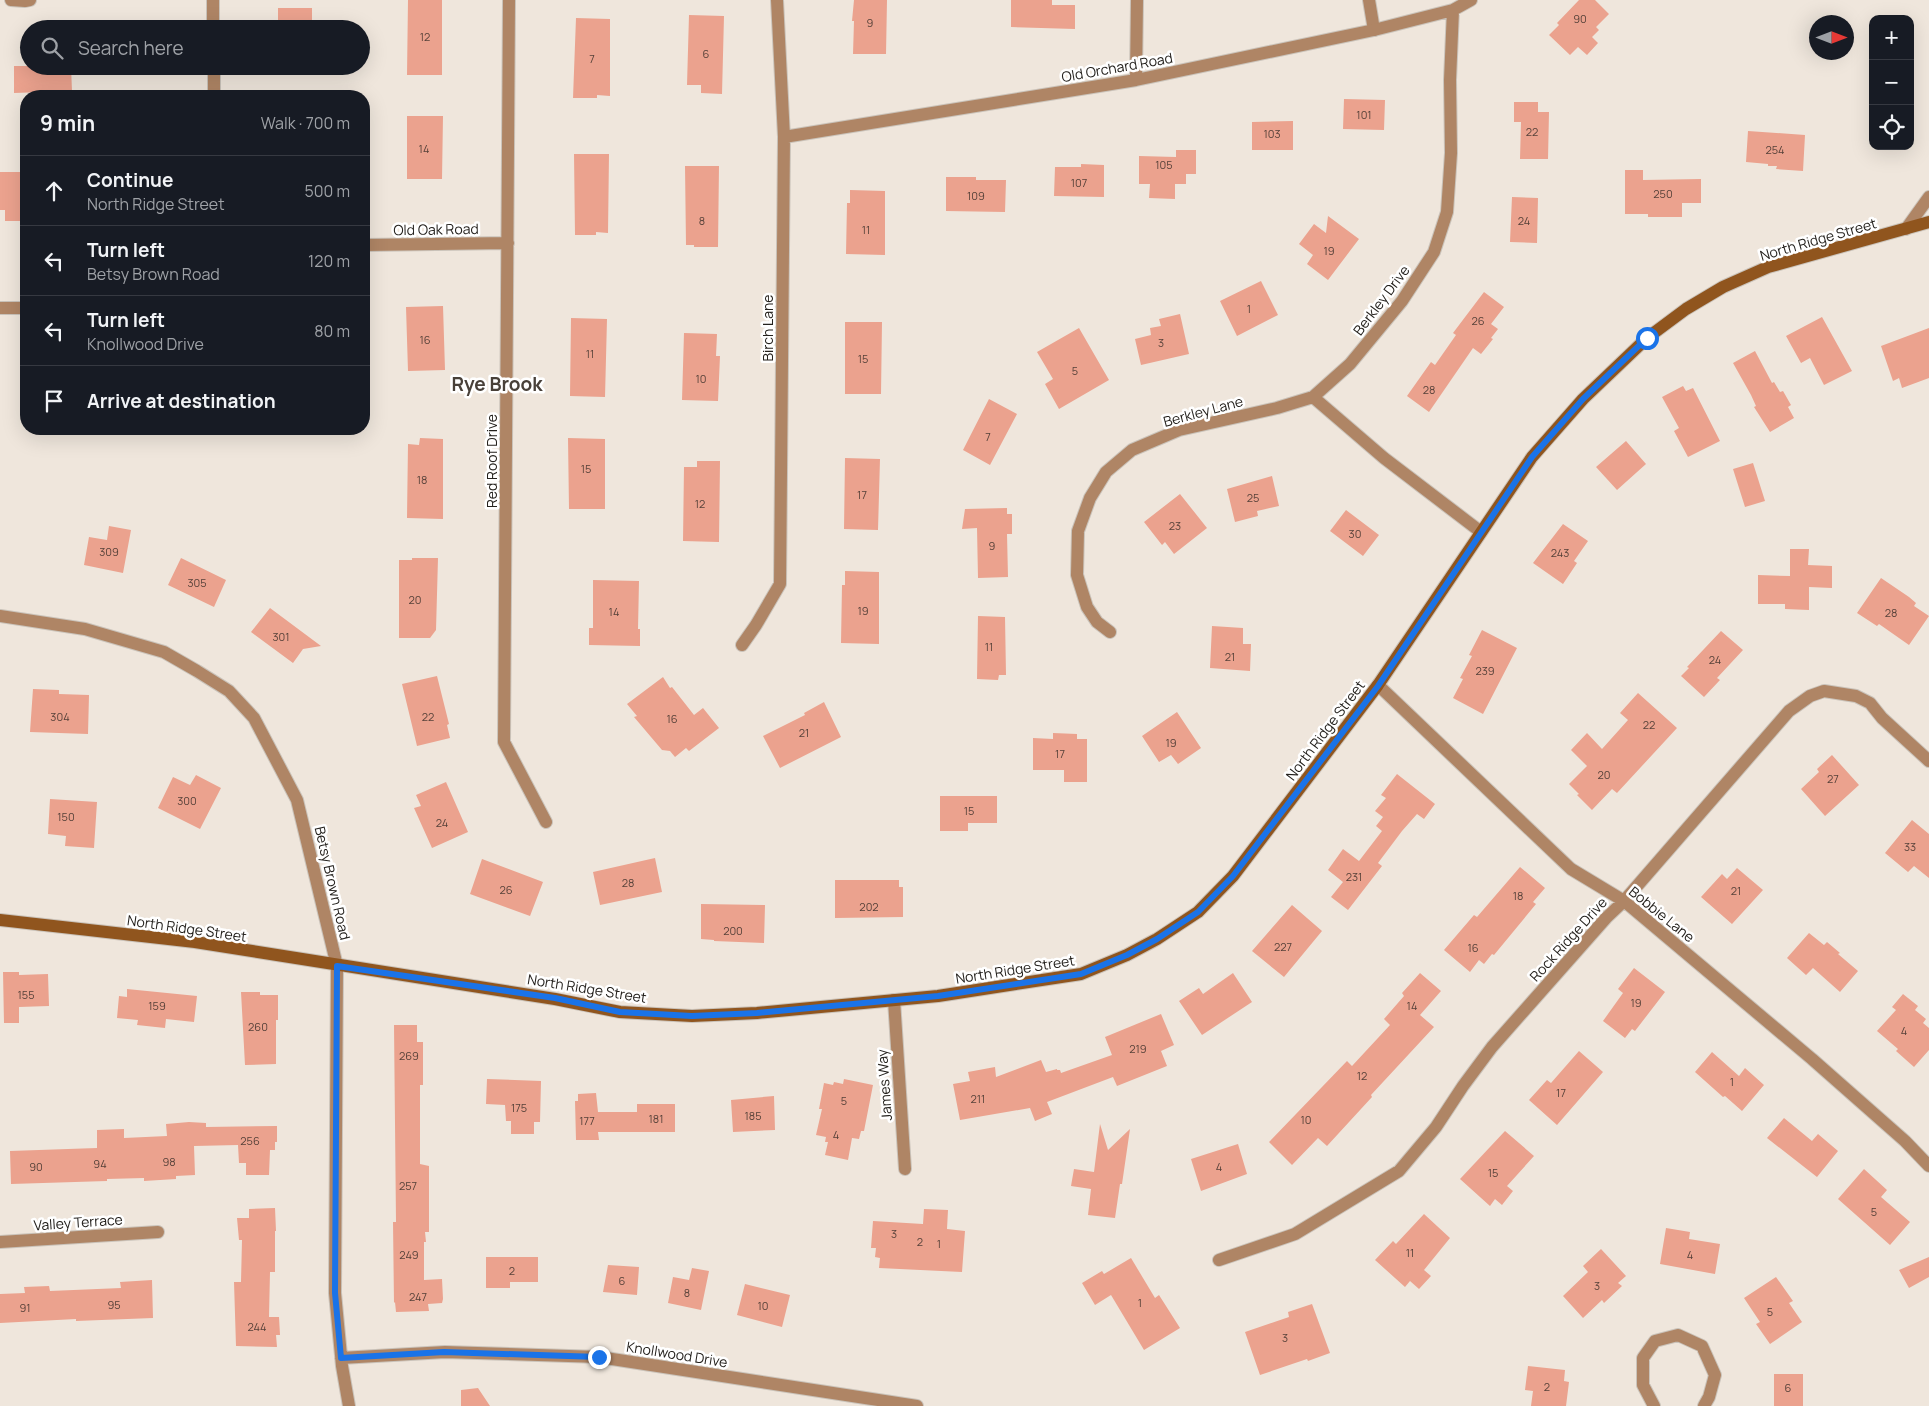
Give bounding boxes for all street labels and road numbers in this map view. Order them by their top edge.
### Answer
street label: Old Orchard Road [1060,48,1174,86]
street label: North Ridge Street [1758,213,1879,265]
street label: Old Oak Road [393,219,479,239]
street label: Berkley Drive [1348,261,1414,339]
street label: Birch Lane [758,295,777,362]
street label: Berkley Lane [1161,391,1245,431]
street label: Red Roof Drive [482,414,501,508]
street label: North Ridge Street [1281,676,1369,784]
street label: Betsy Brown Road [311,824,355,942]
street label: Bobbie Lane [1625,882,1699,946]
street label: Rock Ridge Drive [1525,893,1611,985]
street label: North Ridge Street [126,910,248,946]
street label: North Ridge Street [954,950,1076,988]
street label: North Ridge Street [526,969,648,1007]
street label: James Way [872,1048,896,1121]
street label: Valley Terrace [33,1209,123,1235]
street label: Knollwood Drive [625,1337,729,1371]

